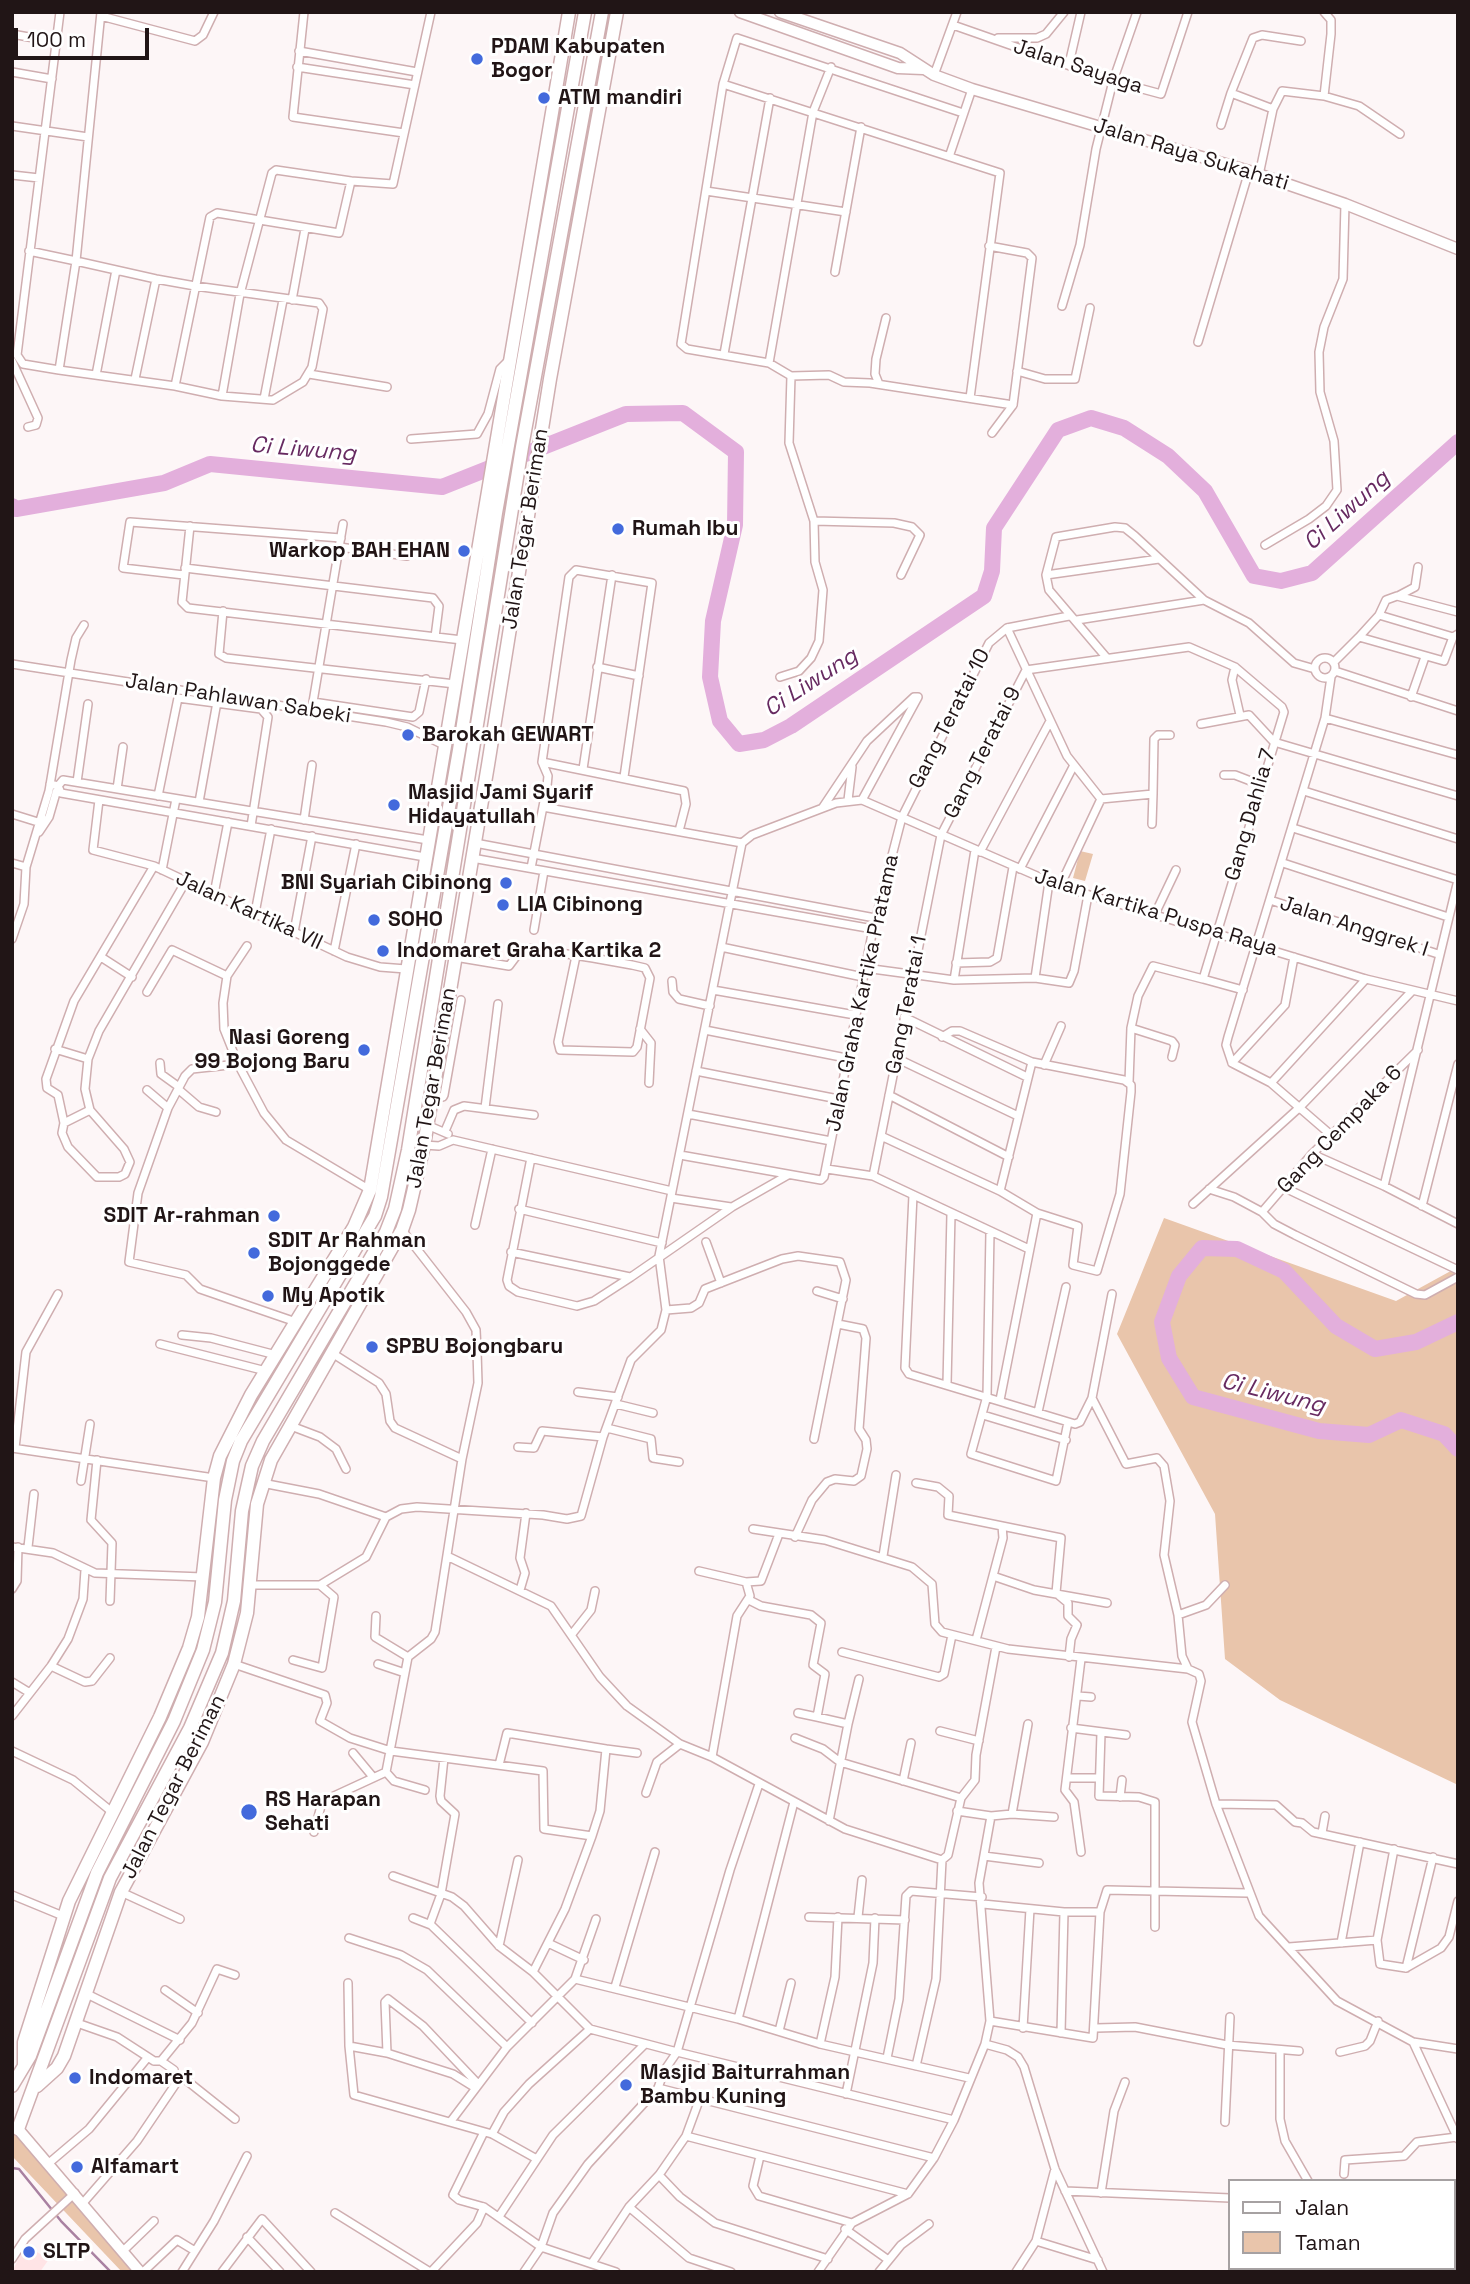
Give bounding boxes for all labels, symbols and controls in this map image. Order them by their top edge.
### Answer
scale bar [18,14,152,58]
text: 100 m [27,26,86,53]
place label: PDAM Kabupaten Bogor [491,34,665,84]
street label: Jalan Sayaga [1010,34,1146,100]
marker: PDAM Kabupaten Bogor [469,51,485,67]
place label: ATM mandiri [558,85,682,111]
marker: ATM mandiri [536,90,552,106]
street label: Jalan Raya Sukahati [1090,113,1292,197]
street label: Jalan Tegar Beriman [498,427,554,631]
water label: Ci Liwung [249,432,357,468]
water label: Ci Liwung [1298,465,1396,557]
place label: Rumah Ibu [632,516,738,542]
marker: Rumah Ibu [610,521,626,537]
place label: Warkop BAH EHAN [269,538,450,564]
marker: Warkop BAH EHAN [456,543,472,559]
water label: Ci Liwung [759,643,863,723]
street label: Gang Teratai 10 [904,645,996,793]
street label: Jalan Pahlawan Sabeki [123,669,353,729]
street label: Gang Teratai 9 [939,683,1027,823]
place label: Barokah GEWART [422,722,594,748]
marker: Barokah GEWART [400,727,416,743]
street label: Gang Dahlia 7 [1220,746,1282,884]
place label: Masjid Jami Syarif Hidayatullah [408,780,593,830]
marker: Masjid Jami Syarif Hidayatullah [386,797,402,813]
street label: Jalan Graha Kartika Pratama [821,852,905,1134]
street label: Jalan Kartika Puspa Raya [1031,864,1281,962]
street label: Jalan Kartika VII [172,866,326,956]
place label: BNI Syariah Cibinong [281,870,492,896]
marker: BNI Syariah Cibinong [498,875,514,891]
street label: Jalan Anggrek I [1277,891,1431,963]
place label: LIA Cibinong [517,892,643,918]
marker: LIA Cibinong [495,897,511,913]
place label: SOHO [388,907,443,933]
marker: SOHO [366,912,382,928]
street label: Gang Teratai 1 [881,934,933,1076]
place label: Indomaret Graha Kartika 2 [397,938,661,964]
marker: Indomaret Graha Kartika 2 [375,943,391,959]
street label: Jalan Tegar Beriman [402,986,462,1190]
place label: Nasi Goreng 99 Bojong Baru [194,1025,350,1075]
marker: Nasi Goreng 99 Bojong Baru [356,1042,372,1058]
street label: Gang Cempaka 6 [1272,1061,1408,1199]
place label: SDIT Ar-rahman [104,1203,260,1229]
marker: SDIT Ar-rahman [266,1208,282,1224]
place label: SDIT Ar Rahman Bojonggede [268,1228,426,1278]
marker: SDIT Ar Rahman Bojonggede [246,1245,262,1261]
place label: My Apotik [282,1283,385,1309]
marker: My Apotik [260,1288,276,1304]
place label: SPBU Bojongbaru [386,1334,563,1360]
marker: SPBU Bojongbaru [364,1339,380,1355]
water label: Ci Liwung [1218,1368,1328,1420]
street label: Jalan Tegar Beriman [117,1691,231,1883]
place label: RS Harapan Sehati [265,1787,381,1837]
marker: RS Harapan Sehati [239,1802,259,1822]
place label: Masjid Baiturrahman Bambu Kuning [640,2060,850,2110]
place label: Indomaret [89,2065,193,2091]
marker: Indomaret [67,2070,83,2086]
marker: Masjid Baiturrahman Bambu Kuning [618,2077,634,2093]
place label: Alfamart [91,2154,179,2180]
marker: Alfamart [69,2159,85,2175]
legend [1228,2179,1456,2270]
text: Jalan [1295,2194,1349,2221]
text: Taman [1295,2229,1361,2256]
place label: SLTP [43,2239,90,2265]
marker: SLTP [21,2244,37,2260]

